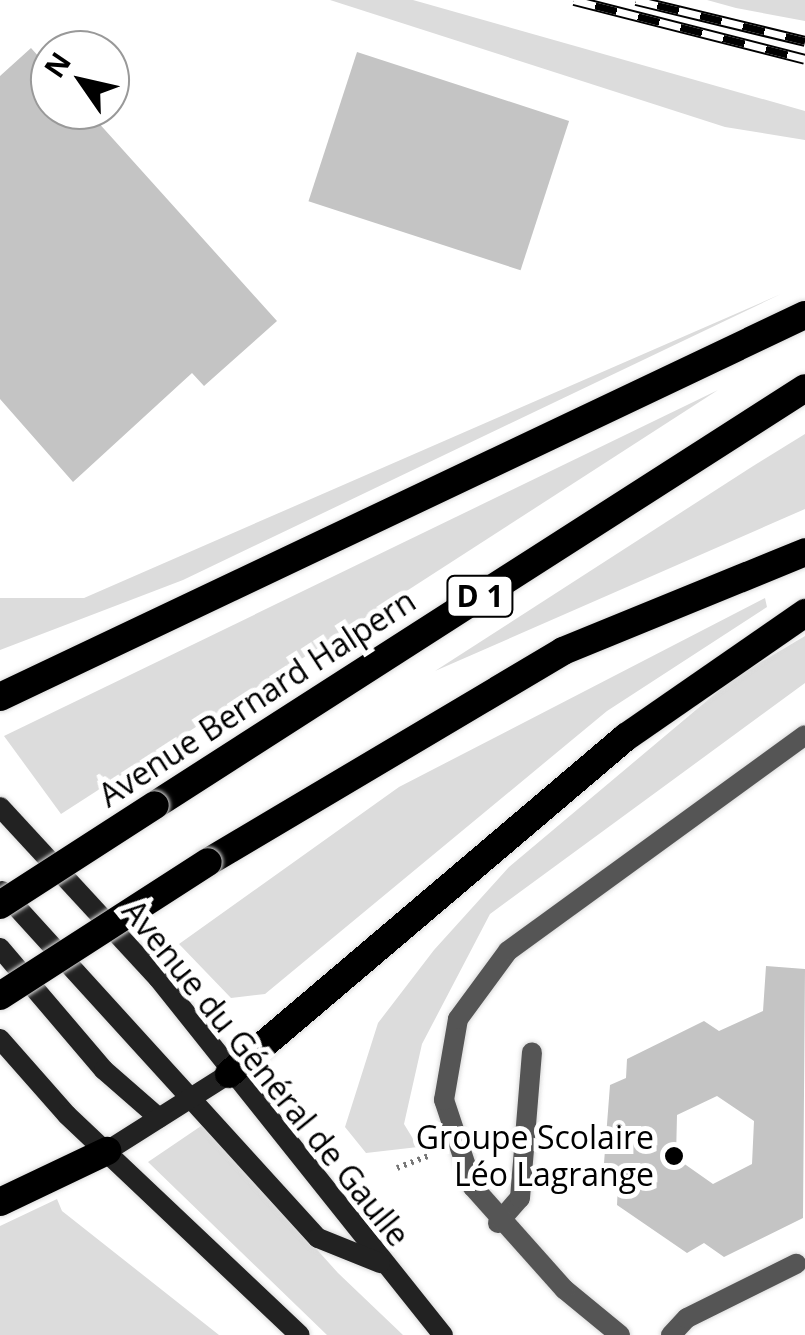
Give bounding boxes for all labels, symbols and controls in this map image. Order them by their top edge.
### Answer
north arrow [30,30,130,130]
text: N [35,44,79,84]
road number: D 1 [445,571,515,621]
street label: Avenue Bernard Halpern [92,581,422,815]
street label: Avenue du Général de Gaulle [115,892,417,1254]
place label: Groupe Scolaire Léo Lagrange [416,1119,654,1194]
marker: Groupe Scolaire Léo Lagrange [663,1145,685,1167]

